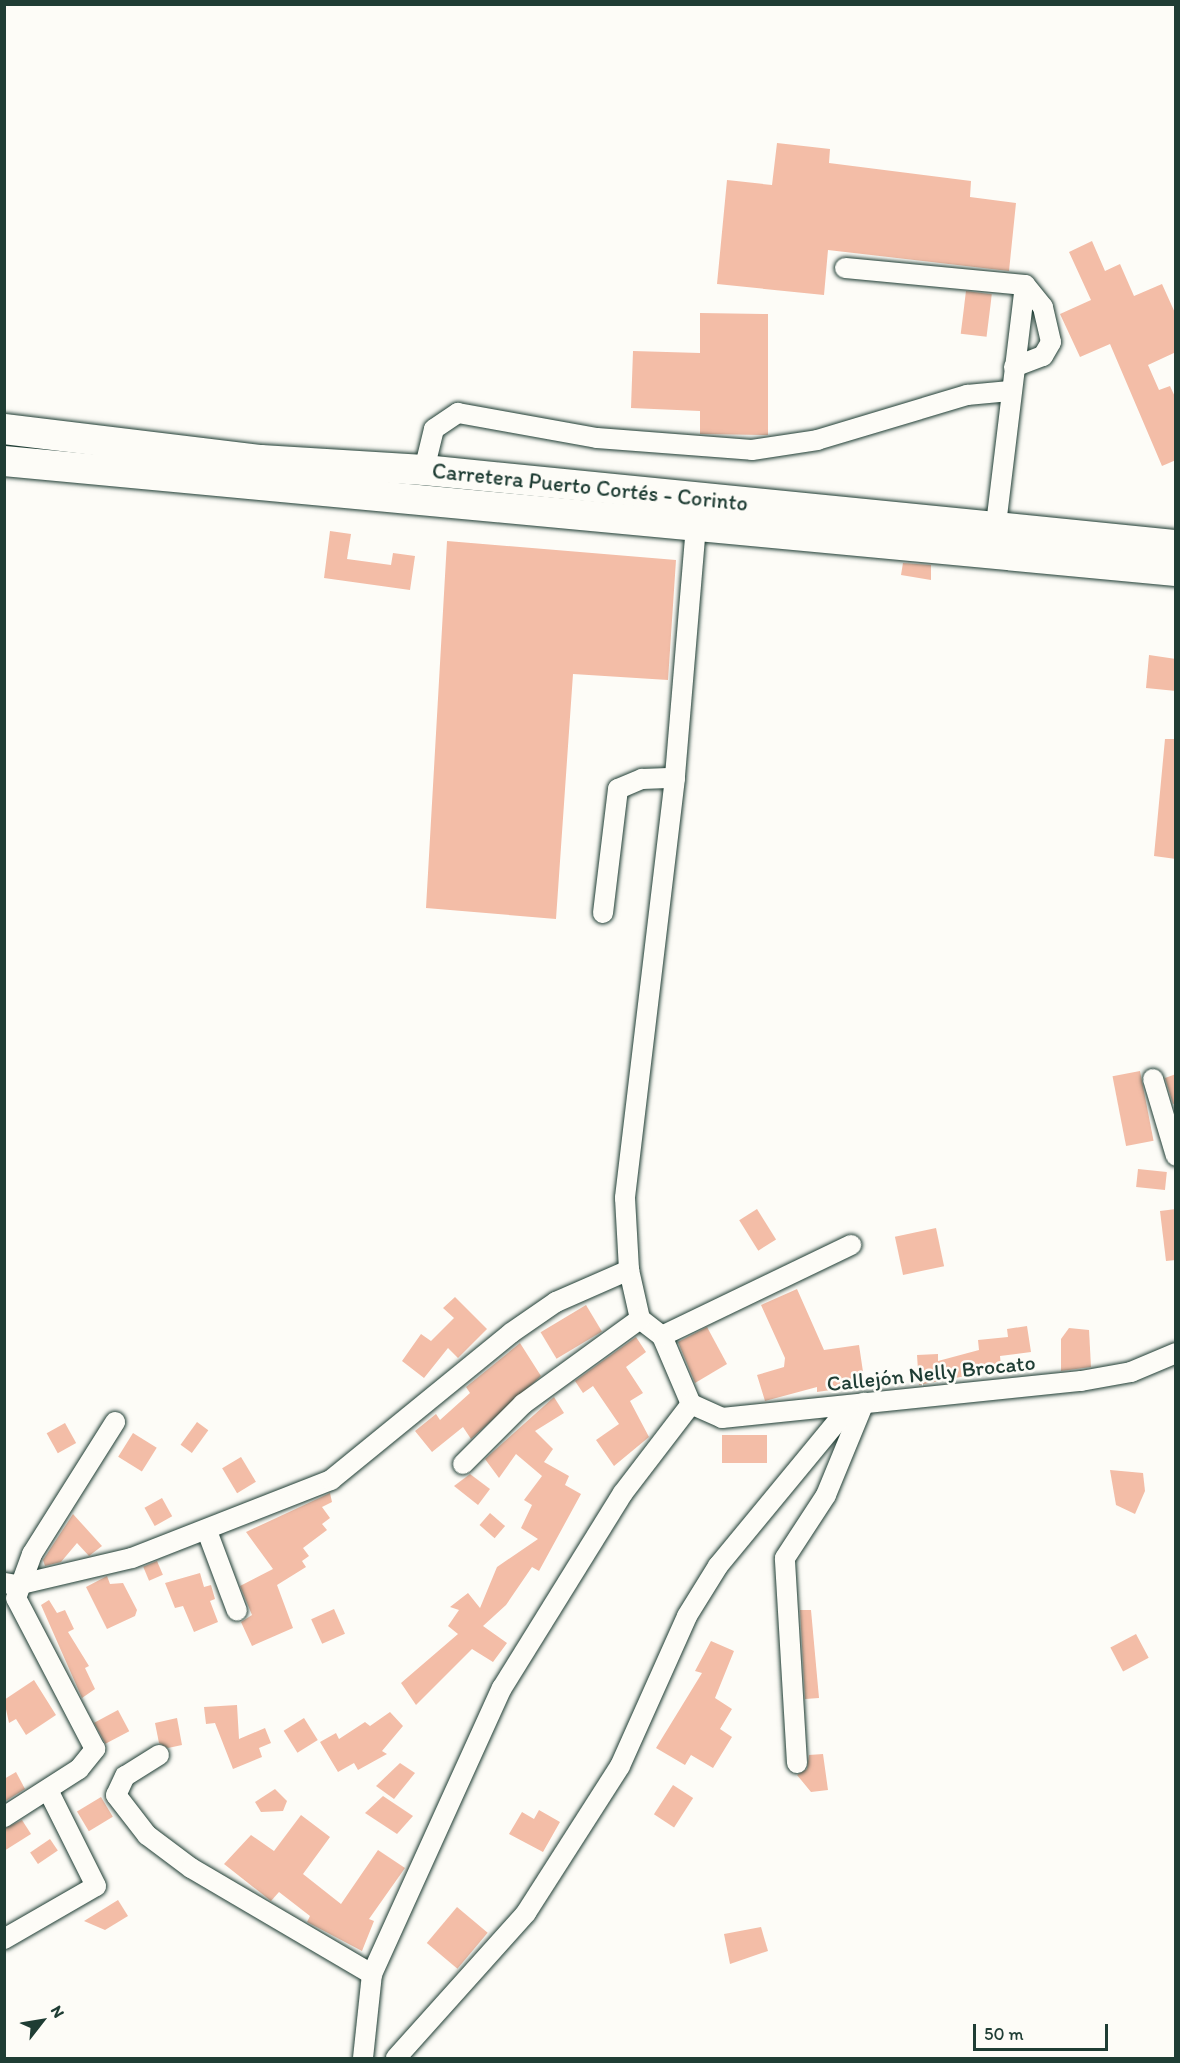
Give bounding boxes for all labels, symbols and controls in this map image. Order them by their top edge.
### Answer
street label: Carretera Puerto Cortés - Corinto [431,457,749,517]
street label: Callejón Nelly Brocato [825,1349,1037,1397]
north arrow [12,1991,72,2051]
text: N [47,2002,69,2021]
scale bar [976,2012,1111,2050]
text: 50 m [984,2023,1024,2045]

